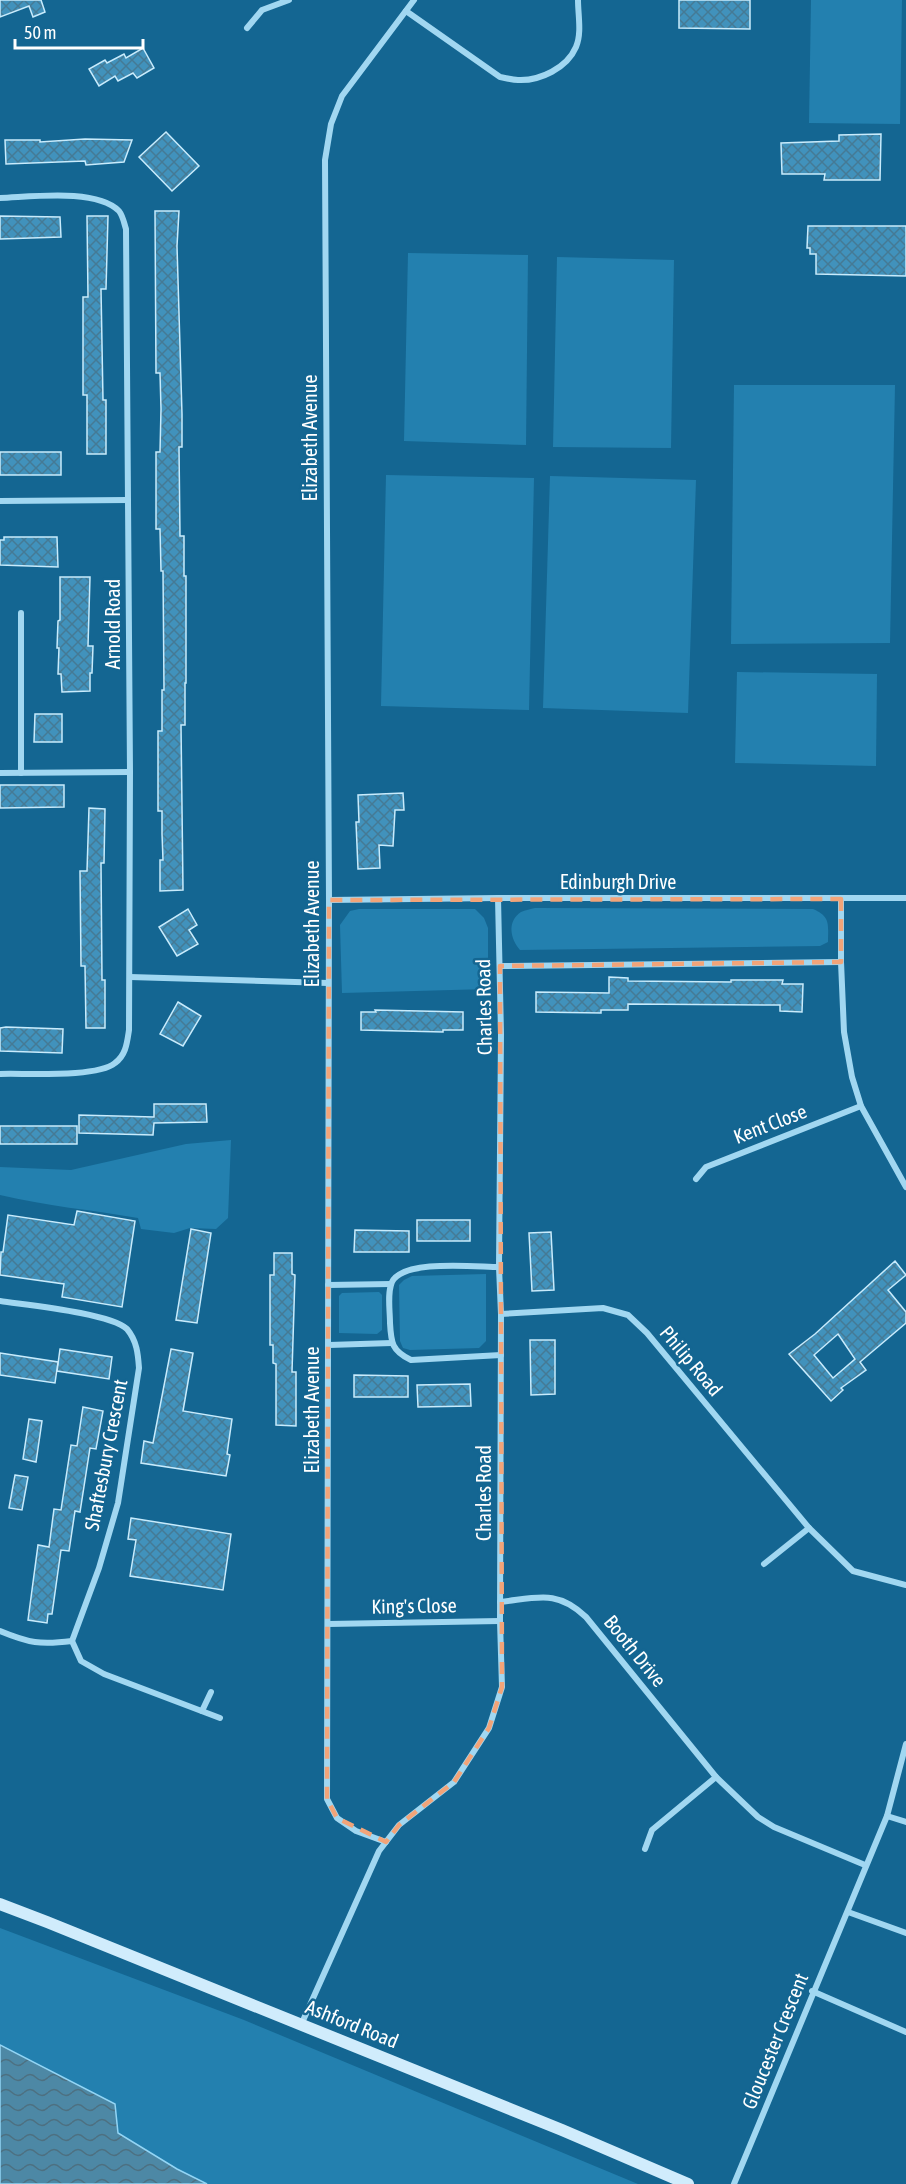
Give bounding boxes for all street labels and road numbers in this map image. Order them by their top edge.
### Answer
street label: Elizabeth Avenue [298,374,321,502]
street label: Arnold Road [101,579,124,669]
street label: Elizabeth Avenue [300,860,323,988]
street label: Edinburgh Drive [560,870,676,893]
street label: Charles Road [471,959,496,1055]
street label: Kent Close [730,1099,810,1148]
street label: Philip Road [655,1321,727,1400]
street label: Elizabeth Avenue [300,1346,323,1474]
street label: Shaftesbury Crescent [80,1377,131,1533]
street label: Charles Road [472,1445,495,1541]
street label: King's Close [371,1593,457,1618]
street label: Booth Drive [600,1610,671,1691]
street label: Gloucester Crescent [737,1969,812,2112]
street label: Ashford Road [303,1995,402,2053]

